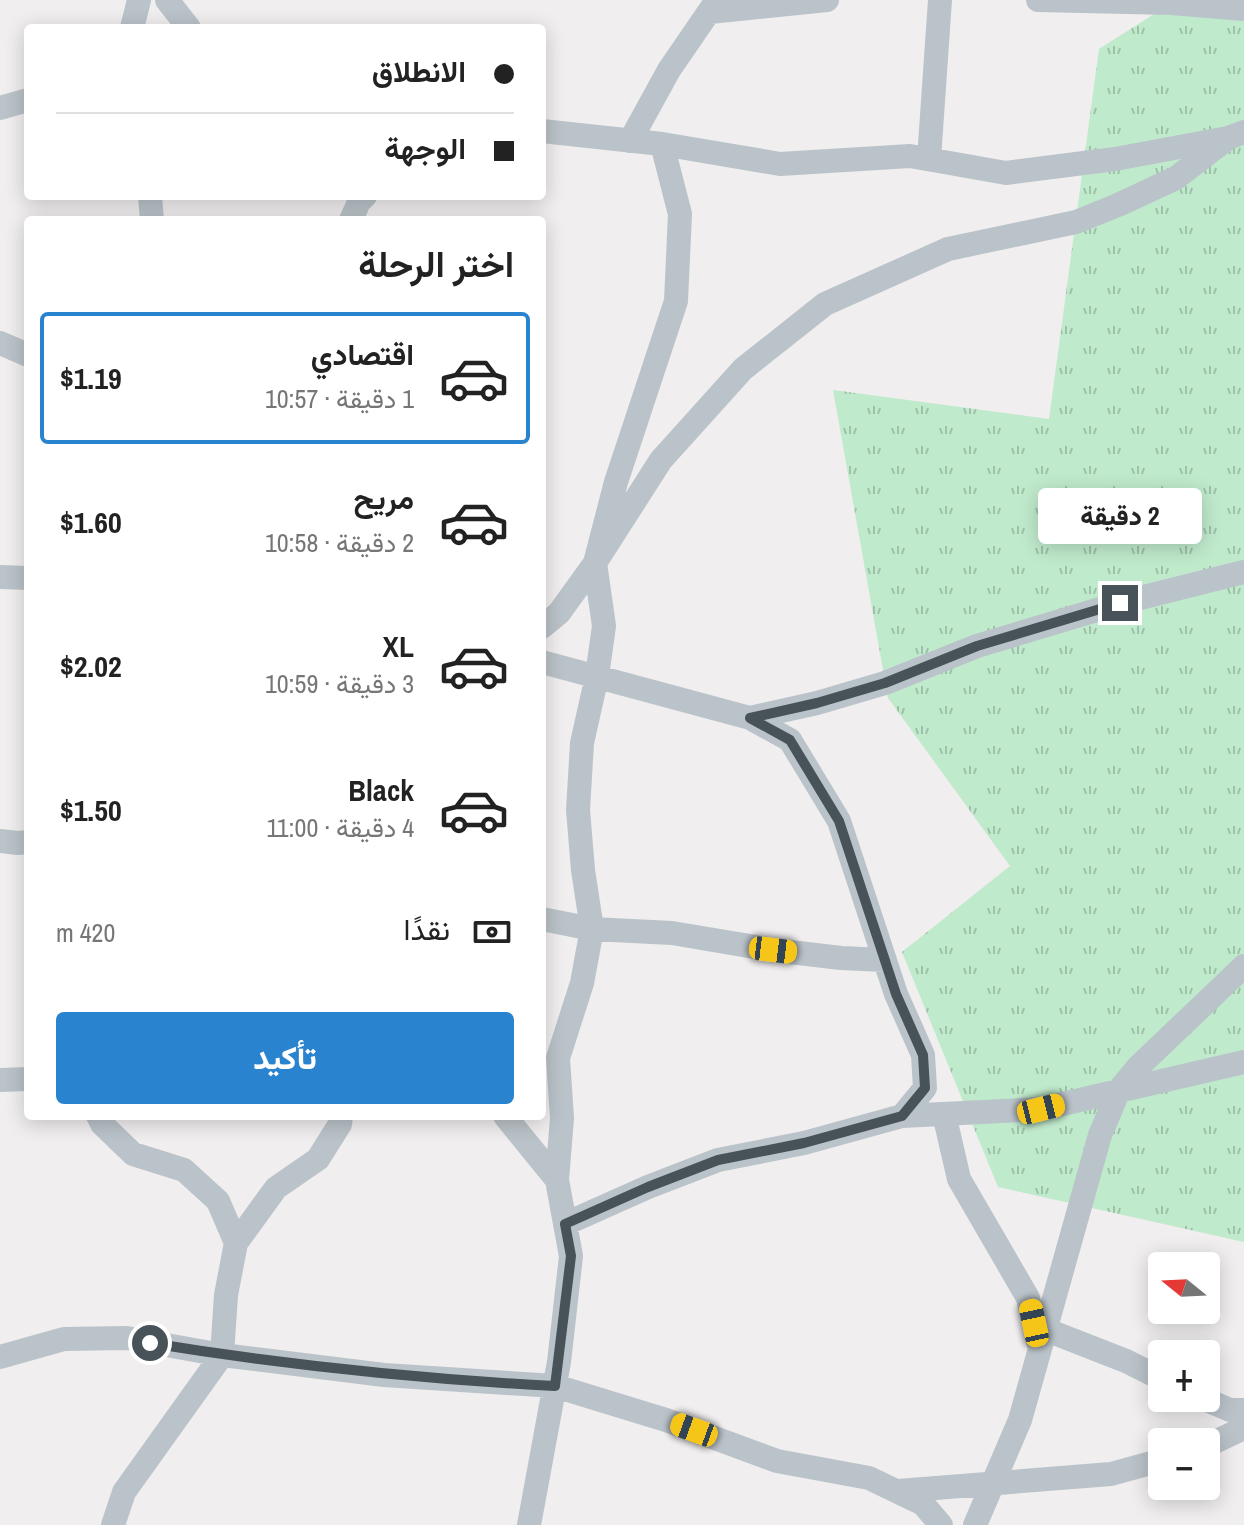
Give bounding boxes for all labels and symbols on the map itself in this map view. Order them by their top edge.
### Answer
callout: 2 دقيقة [1038,487,1202,543]
route end [1102,585,1138,621]
car [748,935,798,965]
car [1015,1092,1067,1126]
north arrow [1148,1252,1220,1324]
car [1017,1297,1051,1349]
route start [132,1325,168,1361]
car [667,1411,721,1449]

